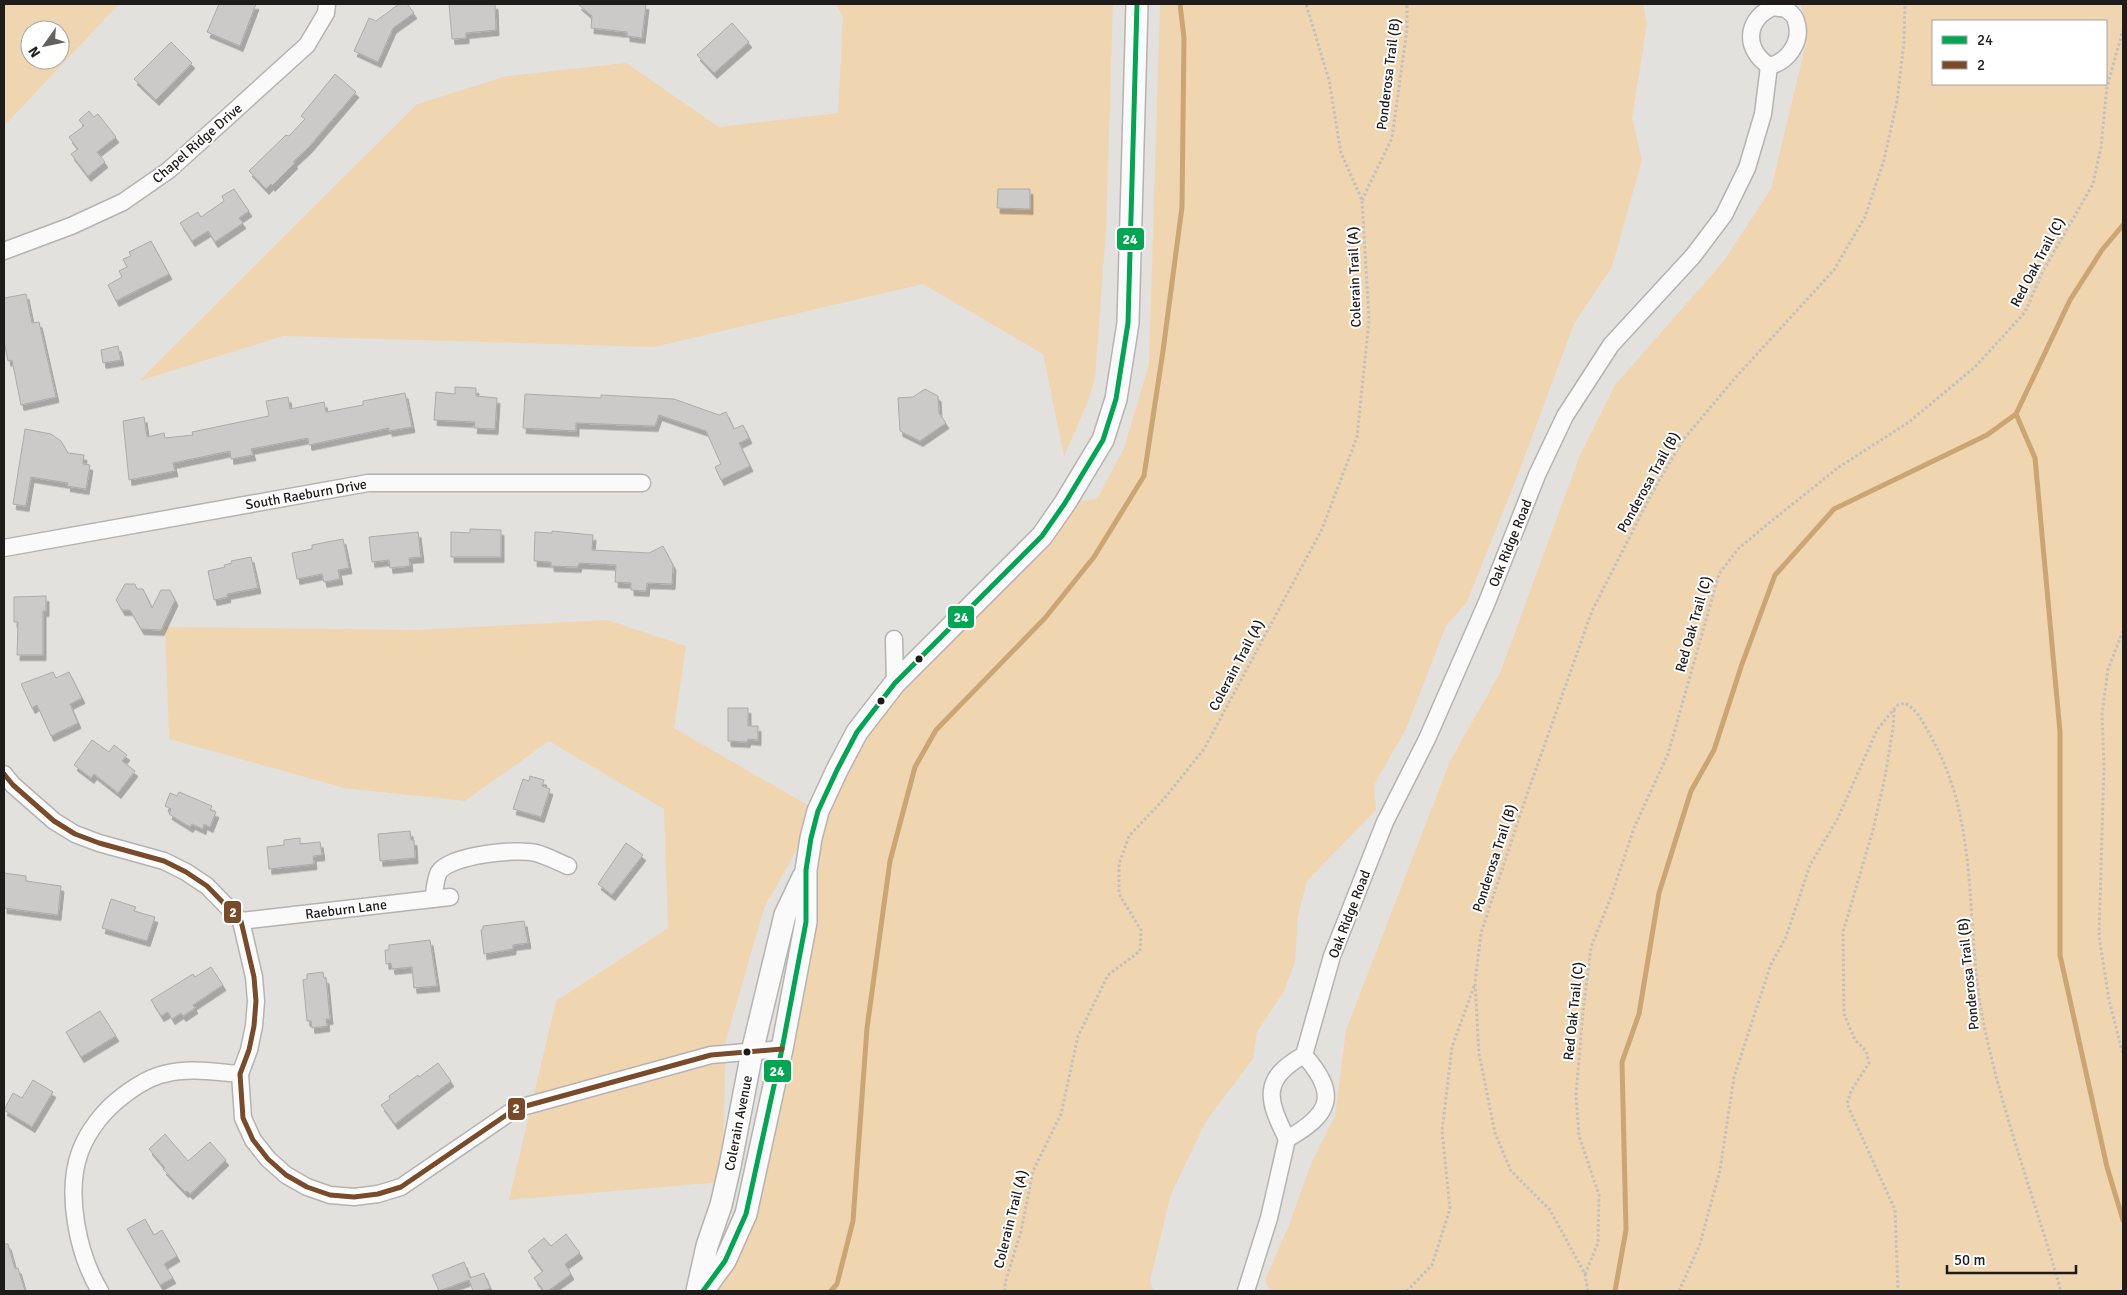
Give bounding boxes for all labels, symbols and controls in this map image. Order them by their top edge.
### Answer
street label: Ponderosa Trail (B) [1373,17,1404,131]
north arrow [20,20,70,70]
legend [1932,20,2107,85]
text: 24 [1977,31,1993,49]
text: N [25,43,44,61]
text: 2 [1977,56,1985,74]
street label: Chapel Ridge Drive [149,100,246,187]
street label: Red Oak Trail (C) [2007,215,2068,310]
street label: Colerain Trail (A) [1344,226,1365,328]
line badge: 24 [1116,227,1145,251]
text: 24 [1122,231,1138,248]
street label: Ponderosa Trail (B) [1614,429,1683,536]
street label: South Raeburn Drive [244,475,368,514]
street label: Oak Ridge Road [1485,497,1536,590]
street label: Red Oak Trail (C) [1672,574,1715,674]
line badge: 24 [947,605,975,629]
text: 24 [953,609,969,626]
street label: Colerain Trail (A) [1205,617,1268,714]
unlabelled marker [914,654,924,664]
unlabelled marker [876,696,886,706]
street label: Ponderosa Trail (B) [1469,802,1520,914]
street label: Oak Ridge Road [1325,868,1374,961]
street label: Raeburn Lane [304,896,388,923]
line badge: 2 [223,900,242,924]
text: 2 [229,904,237,921]
street label: Ponderosa Trail (B) [1954,917,1983,1031]
street label: Red Oak Trail (C) [1560,961,1587,1061]
unlabelled marker [742,1047,752,1057]
line badge: 24 [763,1059,792,1083]
text: 24 [769,1063,785,1080]
street label: Colerain Avenue [721,1074,756,1172]
line badge: 2 [507,1097,526,1121]
text: 2 [512,1100,520,1117]
street label: Colerain Trail (A) [990,1168,1031,1270]
scale bar [1947,1242,2076,1274]
text: 50 m [1954,1251,1985,1269]

